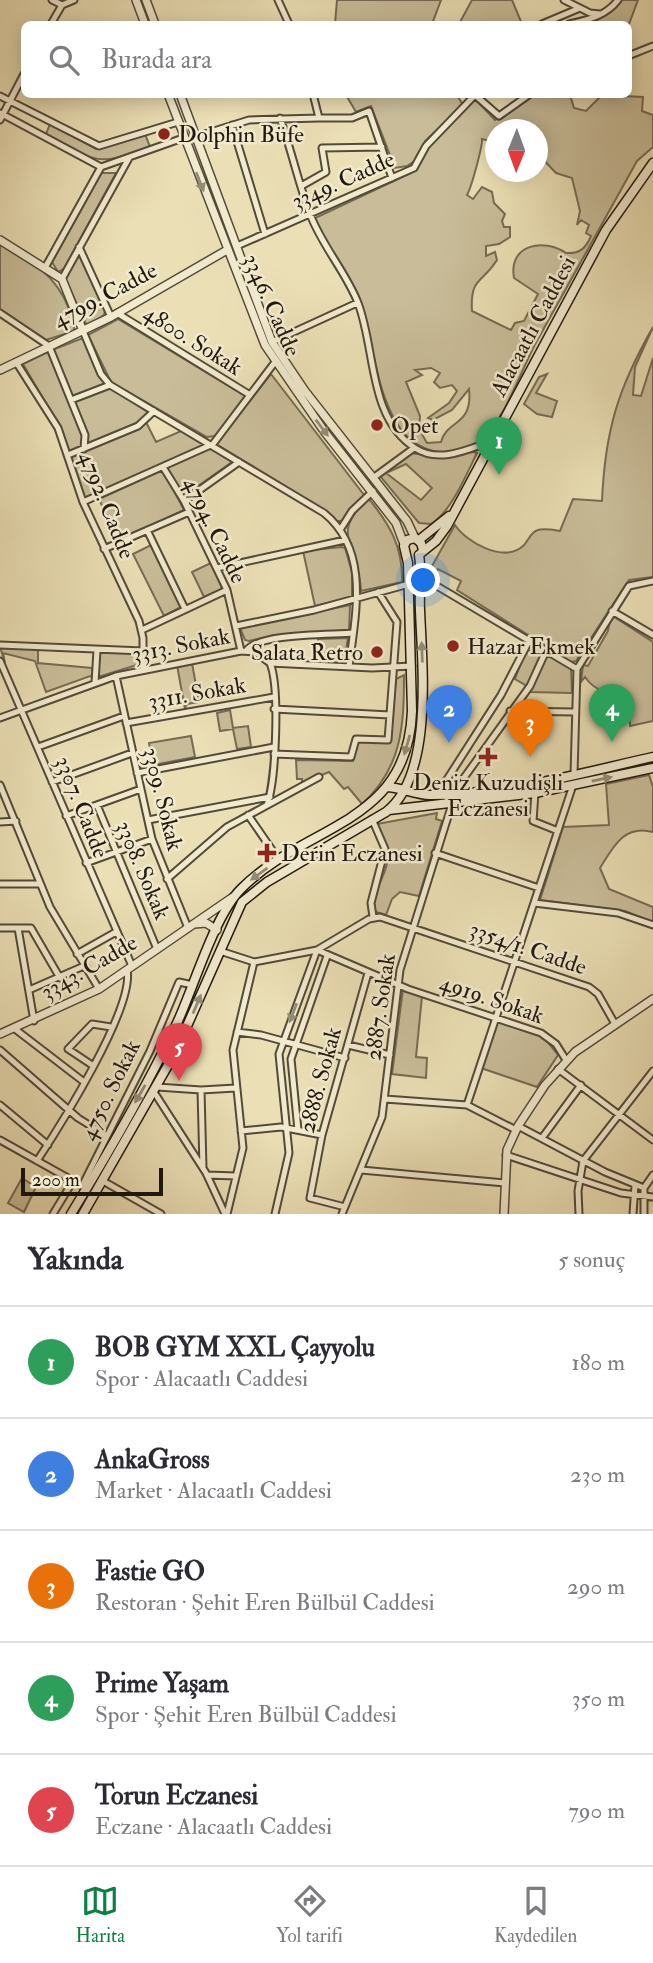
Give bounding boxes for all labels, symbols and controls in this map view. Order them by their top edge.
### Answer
search box [21,21,632,98]
icon: search [45,41,83,79]
text: Burada ara [101,44,212,76]
north arrow [485,119,548,182]
place label: Dolphin Büfe [178,120,304,150]
marker: Dolphin Büfe [156,126,172,142]
street label: 3349. Cadde [287,144,399,216]
one-way arrow [195,171,206,192]
street label: 3346. Cadde [237,249,308,361]
street label: Alacaatlı Caddesi [483,251,582,402]
street label: 4799. Cadde [48,255,162,335]
street label: 4800. Sokak [138,298,248,382]
place label: Opet [391,411,438,441]
marker: Opet [369,417,385,433]
pin: 1 [476,417,522,475]
one-way arrow [315,419,329,437]
street label: 4792. Cadde [72,447,142,563]
street label: 4794. Cadde [177,472,253,588]
your location [406,563,440,597]
street label: 3313. Sokak [130,621,232,669]
place label: Hazar Ekmek [467,632,595,661]
place label: Salata Retro [251,638,363,667]
marker: Hazar Ekmek [445,638,461,654]
one-way arrow [416,641,427,663]
marker: Salata Retro [369,644,385,660]
street label: 3311. Sokak [146,670,248,716]
pin: 4 [589,684,635,742]
pin: 2 [426,685,472,743]
pin: 3 [507,699,553,757]
one-way arrow [402,735,412,756]
street label: 3309. Sokak [136,744,190,854]
marker: Deniz Kuzudişli Eczanesi [480,749,496,765]
street label: 3307. Cadde [48,752,116,863]
place label: Deniz Kuzudişli Eczanesi [413,768,563,823]
one-way arrow [591,773,613,784]
street label: 3308. Sokak [109,816,177,924]
place label: Derin Eczanesi [281,839,423,868]
marker: Derin Eczanesi [259,845,275,861]
one-way arrow [250,867,268,881]
street label: 3354/1. Cadde [466,914,591,982]
street label: 3343. Cadde [36,928,143,1006]
street label: 2887. Sokak [358,952,402,1062]
street label: 4919. Sokak [436,968,548,1030]
one-way arrow [192,993,203,1014]
one-way arrow [287,1003,298,1024]
pin: 5 [156,1023,202,1081]
street label: 2888. Sokak [292,1024,348,1136]
street label: 4750. Sokak [73,1035,147,1145]
one-way arrow [134,1084,147,1103]
scale bar [21,1165,163,1197]
text: 200 m [32,1168,80,1192]
text: Yakında [28,1241,123,1278]
text: 5 sonuç [558,1245,625,1274]
text: BOB GYM XXL Çayyolu [95,1332,375,1364]
text: 1 [47,1348,55,1377]
text: 180 m [572,1348,625,1377]
text: Spor · Alacaatlı Caddesi [95,1364,308,1393]
text: AnkaGross [95,1444,210,1476]
text: 2 [45,1460,57,1489]
text: 230 m [570,1460,625,1489]
text: Market · Alacaatlı Caddesi [95,1476,332,1505]
text: Fastie GO [95,1556,205,1588]
text: 3 [47,1572,55,1601]
text: 290 m [567,1572,625,1601]
text: Restoran · Şehit Eren Bülbül Caddesi [95,1588,435,1617]
text: Prime Yaşam [95,1668,229,1700]
text: 4 [45,1684,57,1713]
text: 350 m [572,1684,625,1713]
text: Spor · Şehit Eren Bülbül Caddesi [95,1700,397,1729]
text: Torun Eczanesi [95,1780,258,1812]
text: 5 [46,1796,56,1825]
text: 790 m [568,1796,625,1825]
text: Eczane · Alacaatlı Caddesi [95,1812,332,1841]
tab: Harita [76,1882,125,1948]
tab: Yol tarifi [276,1882,343,1948]
tab: Kaydedilen [494,1882,577,1948]

